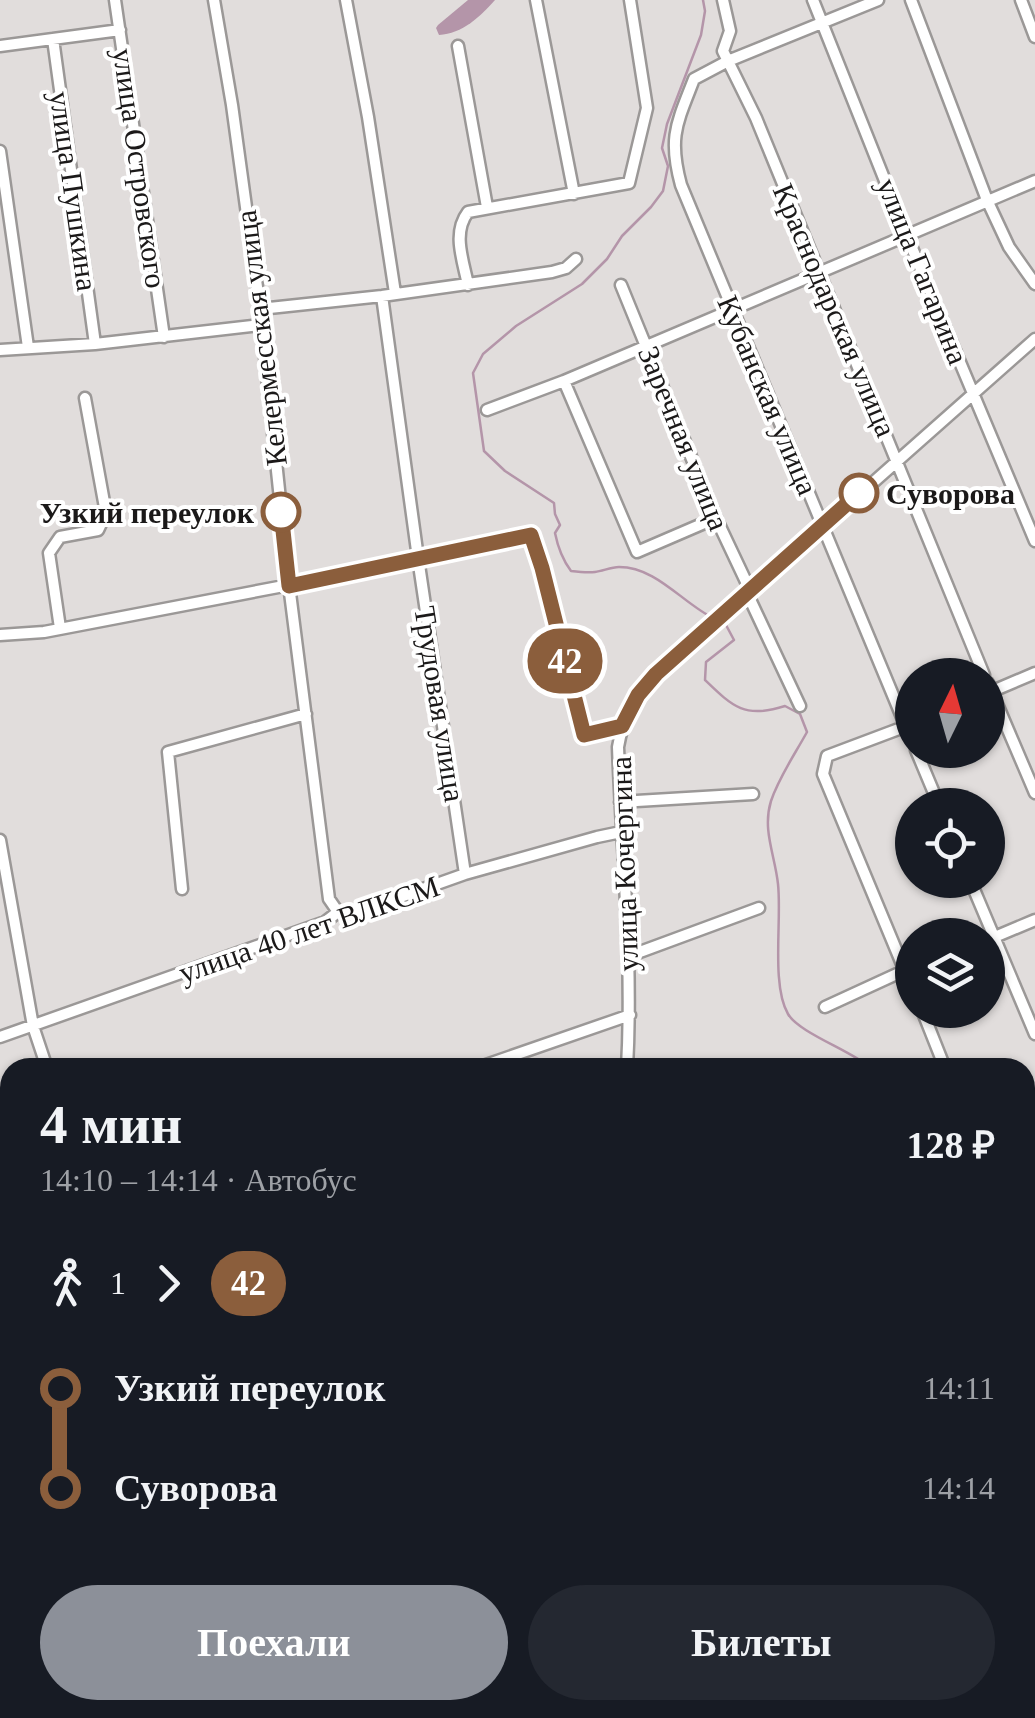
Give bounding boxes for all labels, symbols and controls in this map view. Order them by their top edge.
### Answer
street label: улица Островского [107,46,173,290]
street label: улица Пушкина [44,89,104,293]
street label: улица Гагарина [871,173,975,369]
street label: Краснодарская улица [767,179,903,441]
street label: Келермесская улица [229,208,293,468]
street label: Кубанская улица [711,290,825,500]
street label: Заречная улица [632,341,736,535]
marker: Суворова [840,474,878,512]
place label: Суворова [886,477,1015,510]
marker: Узкий переулок [262,493,300,531]
place label: Узкий переулок [40,496,255,529]
street label: Трудовая улица [408,604,472,804]
line badge: 42 [520,628,610,694]
text: 42 [548,642,583,681]
north arrow [895,658,1005,768]
map controls [895,658,1005,1028]
street label: улица Кочергина [604,756,644,972]
button: locate [895,788,1005,898]
street label: улица 40 лет ВЛКСМ [174,869,444,989]
button: layers [895,918,1005,1028]
text: 4 мин [40,1094,182,1155]
text: 128 ₽ [906,1124,995,1166]
text: 14:10 – 14:14 · Автобус [40,1162,357,1198]
icon: walk [40,1256,95,1311]
icon: forward [141,1256,196,1311]
text: 42 [231,1264,266,1303]
text: 1 [110,1265,126,1301]
text: Узкий переулок [114,1367,385,1409]
text: 14:11 [923,1370,995,1406]
text: Суворова [114,1467,277,1509]
text: 14:14 [922,1470,995,1506]
button: Поехали [40,1585,508,1700]
button: Билеты [528,1585,995,1700]

